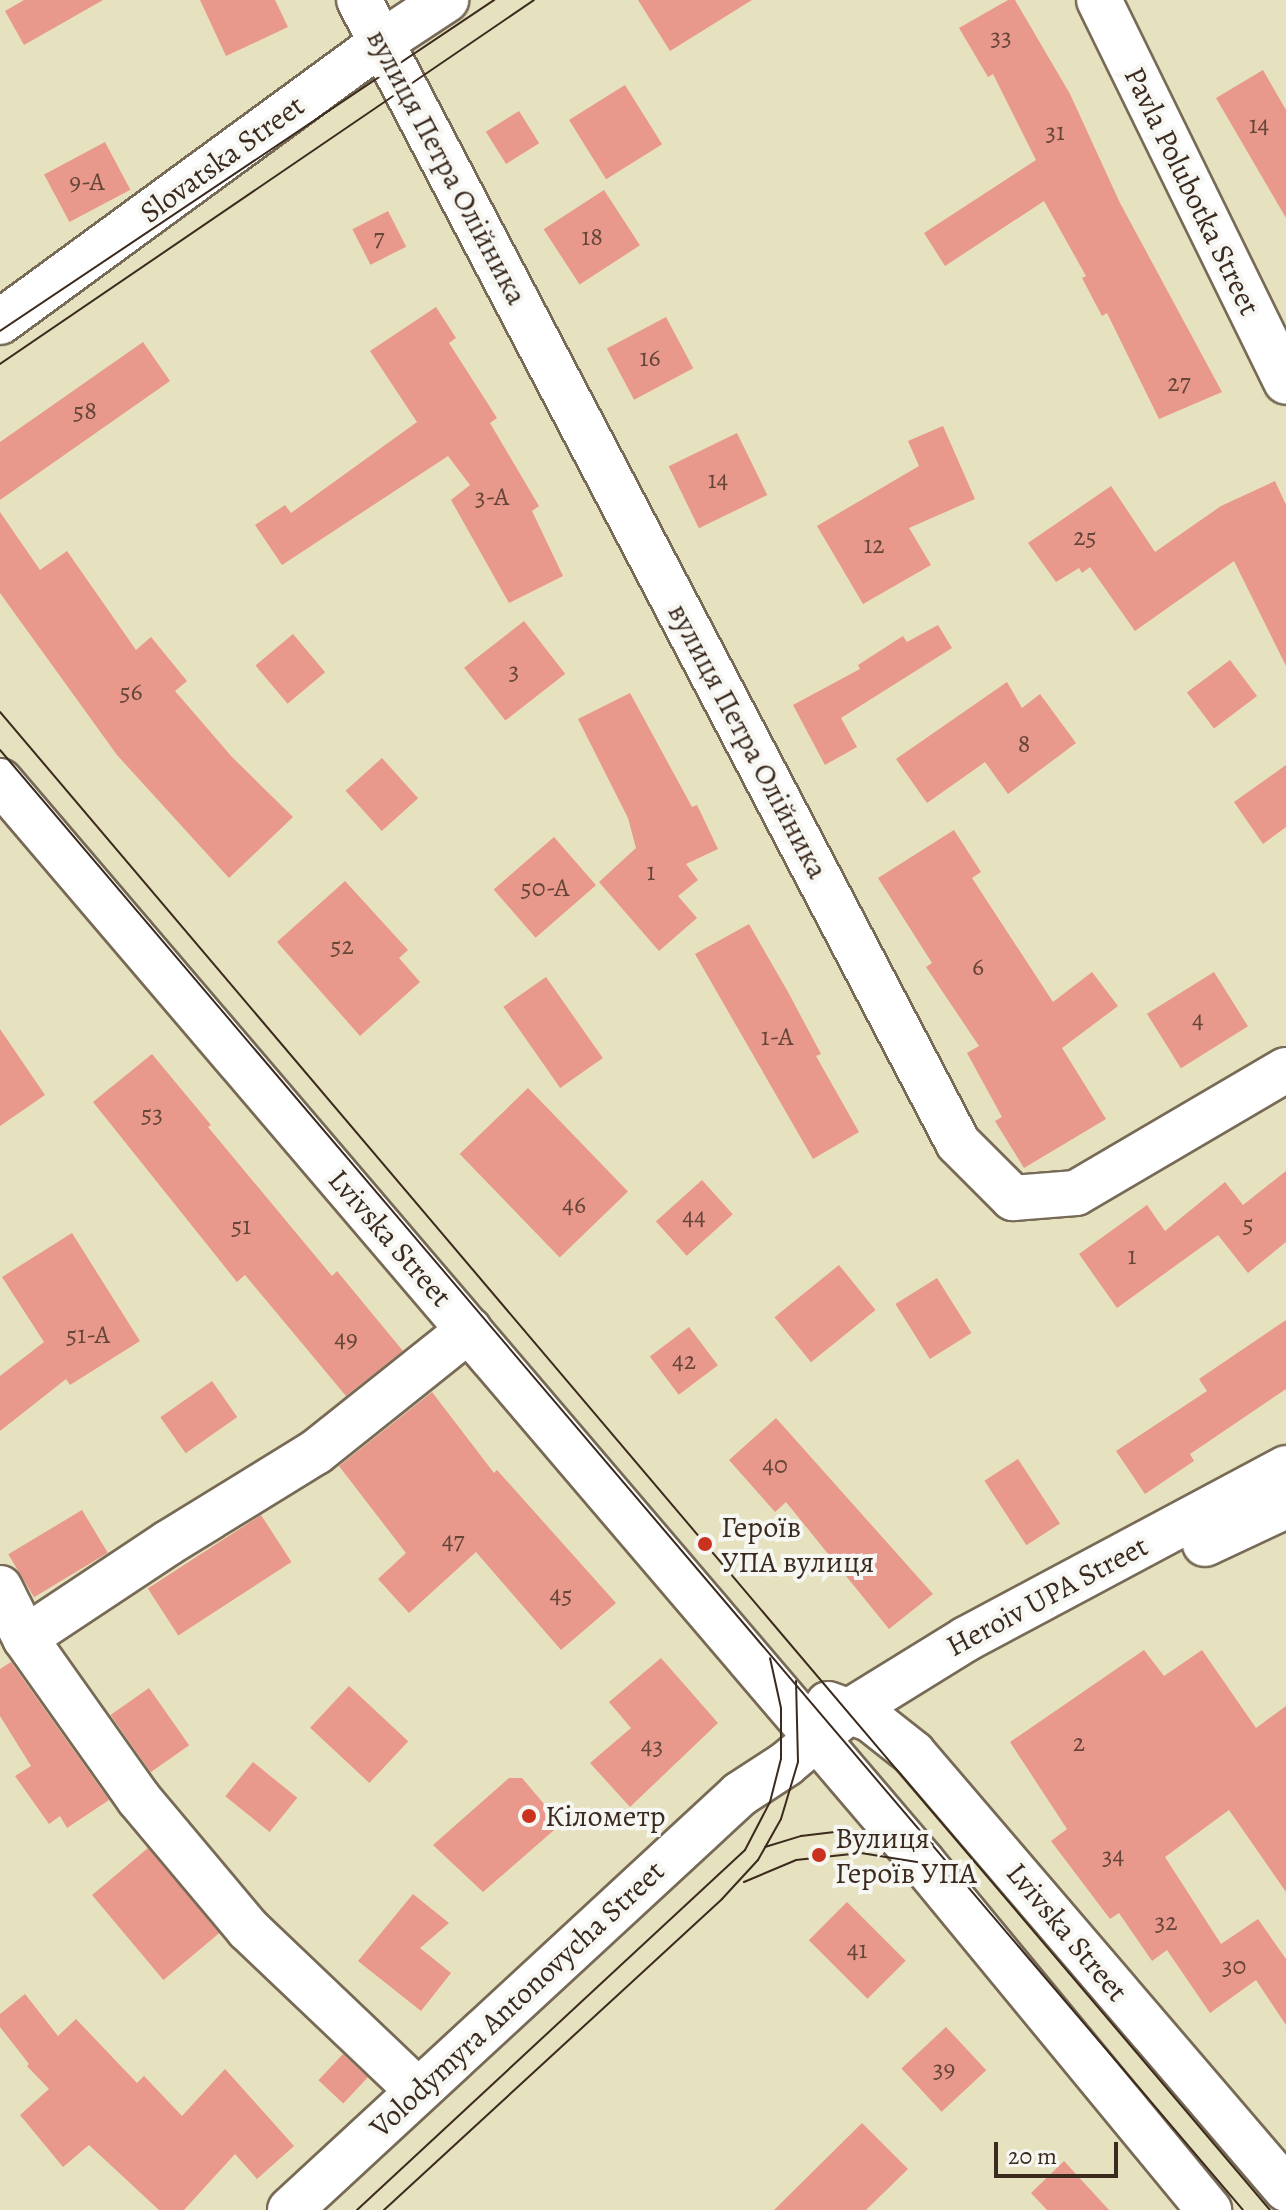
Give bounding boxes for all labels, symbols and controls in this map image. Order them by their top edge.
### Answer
house number: 33 [990,21,1012,53]
street label: вулиця Петра Олійника [359,23,535,311]
street label: Pavla Polubotka Street [1116,61,1268,321]
street label: Slovatska Street [133,87,311,231]
house number: 14 [1249,109,1269,141]
house number: 31 [1045,116,1065,148]
house number: 9-А [69,166,105,198]
house number: 18 [581,221,603,253]
house number: 7 [374,222,384,254]
house number: 16 [640,342,660,374]
house number: 27 [1167,367,1191,399]
house number: 58 [73,395,97,427]
house number: 14 [708,464,728,496]
house number: 3-А [475,481,509,513]
house number: 25 [1073,521,1097,553]
house number: 12 [863,529,885,561]
street label: вулиця Петра Олійника [660,597,836,885]
house number: 3 [509,655,519,687]
house number: 56 [119,676,143,708]
house number: 8 [1018,728,1030,760]
house number: 1 [647,856,655,888]
house number: 50-А [521,872,569,904]
house number: 52 [330,930,354,962]
house number: 6 [972,951,984,983]
house number: 4 [1192,1004,1204,1036]
house number: 1-А [761,1021,793,1053]
house number: 53 [141,1098,163,1130]
street label: Lvivska Street [321,1162,459,1314]
house number: 46 [562,1189,586,1221]
house number: 44 [682,1201,706,1233]
house number: 5 [1242,1208,1254,1240]
house number: 51 [231,1210,251,1242]
house number: 1 [1128,1240,1136,1272]
house number: 51-А [66,1319,110,1351]
house number: 49 [334,1323,358,1355]
house number: 42 [672,1345,696,1377]
house number: 40 [762,1449,788,1481]
place label: Героїв УПА вулиця [721,1509,874,1580]
house number: 47 [442,1525,464,1557]
street label: Heroiv UPA Street [940,1528,1154,1664]
marker: Героїв УПА вулиця [696,1535,714,1553]
house number: 45 [550,1579,572,1611]
house number: 2 [1073,1727,1085,1759]
house number: 43 [641,1730,663,1762]
place label: Кілометр [545,1798,666,1834]
marker: Кілометр [520,1807,538,1825]
place label: Вулиця Героїв УПА [835,1820,977,1890]
house number: 34 [1102,1840,1124,1872]
marker: Вулиця Героїв УПА [810,1846,828,1864]
street label: Volodymyra Antonovycha Street [362,1853,672,2145]
street label: Lvivska Street [999,1855,1135,2009]
house number: 32 [1154,1906,1178,1938]
house number: 41 [847,1934,867,1966]
house number: 30 [1222,1950,1246,1982]
house number: 39 [933,2053,955,2085]
scale bar [998,2126,1122,2176]
text: 20 m [1008,2140,1057,2172]

